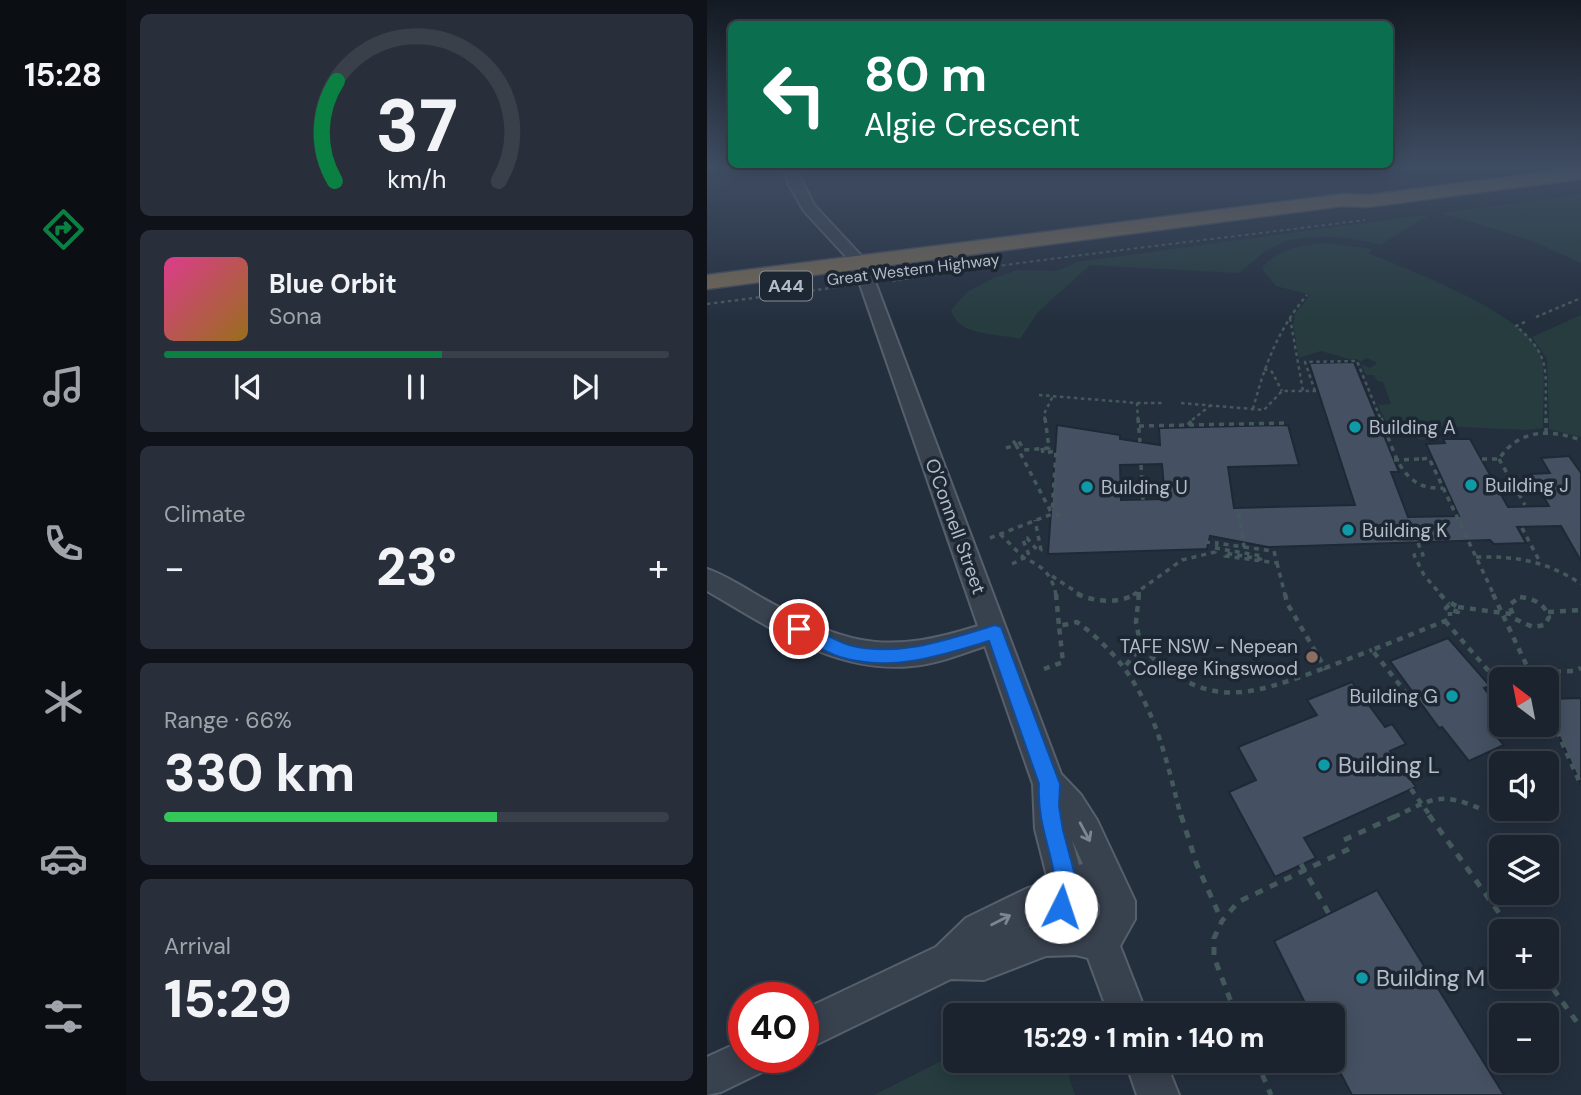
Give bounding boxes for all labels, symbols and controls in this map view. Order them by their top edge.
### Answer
text: 80 m [864,42,987,106]
icon: left [749,49,840,140]
text: 15:28 [24,54,102,96]
text: 37 [375,79,458,174]
text: Algie Crescent [864,104,1080,146]
text: km/h [387,163,446,196]
icon: directions [39,205,88,254]
street label: Great Western Highway [825,248,1001,291]
text: Blue Orbit [269,267,397,301]
road number: A44 [760,272,812,300]
text: Sona [269,301,322,331]
icon: music [39,362,88,411]
icon: previous [229,368,267,406]
icon: pause [397,368,435,406]
icon: next [566,368,604,406]
place label: Building A [1369,415,1456,440]
marker: Building A [1347,419,1363,435]
street label: O'Connell Street [919,455,992,597]
place label: Building J [1485,473,1569,498]
place label: Building U [1101,475,1188,500]
marker: Building J [1463,477,1479,493]
marker: Building U [1079,479,1095,495]
text: Climate [164,499,246,529]
place label: Building K [1362,518,1447,543]
icon: phone [39,519,88,568]
marker: Building K [1340,522,1356,538]
text: 23° [376,533,457,601]
text: − [164,543,185,593]
text: + [648,543,669,593]
pin [769,599,829,659]
icon: arrive [780,610,818,648]
place label: TAFE NSW - Nepean College Kingswood [1120,634,1298,681]
marker: TAFE NSW - Nepean College Kingswood [1304,649,1320,665]
north arrow [1489,667,1559,737]
map controls [1489,667,1559,1073]
icon: climate [39,677,88,726]
place label: Building G [1349,684,1438,709]
marker: Building G [1444,688,1460,704]
text: Range · 66% [164,705,292,735]
text: 330 km [164,739,355,807]
place label: Building L [1338,750,1440,780]
button: sound [1489,751,1559,821]
marker: Building L [1316,757,1332,773]
one-way arrow [1079,821,1092,842]
icon: car [39,834,88,883]
button: layers [1489,835,1559,905]
position arrow [1024,870,1098,944]
one-way arrow [990,913,1010,927]
button: + [1489,919,1559,989]
text: Arrival [164,931,231,961]
place label: Building M [1376,963,1485,993]
text: 15:29 [164,965,292,1033]
marker: Building M [1354,970,1370,986]
speed limit sign: 40 [728,982,819,1073]
icon: filters [39,992,88,1041]
button: − [1489,1003,1559,1073]
text: 15:29 · 1 min · 140 m [1024,1021,1264,1055]

